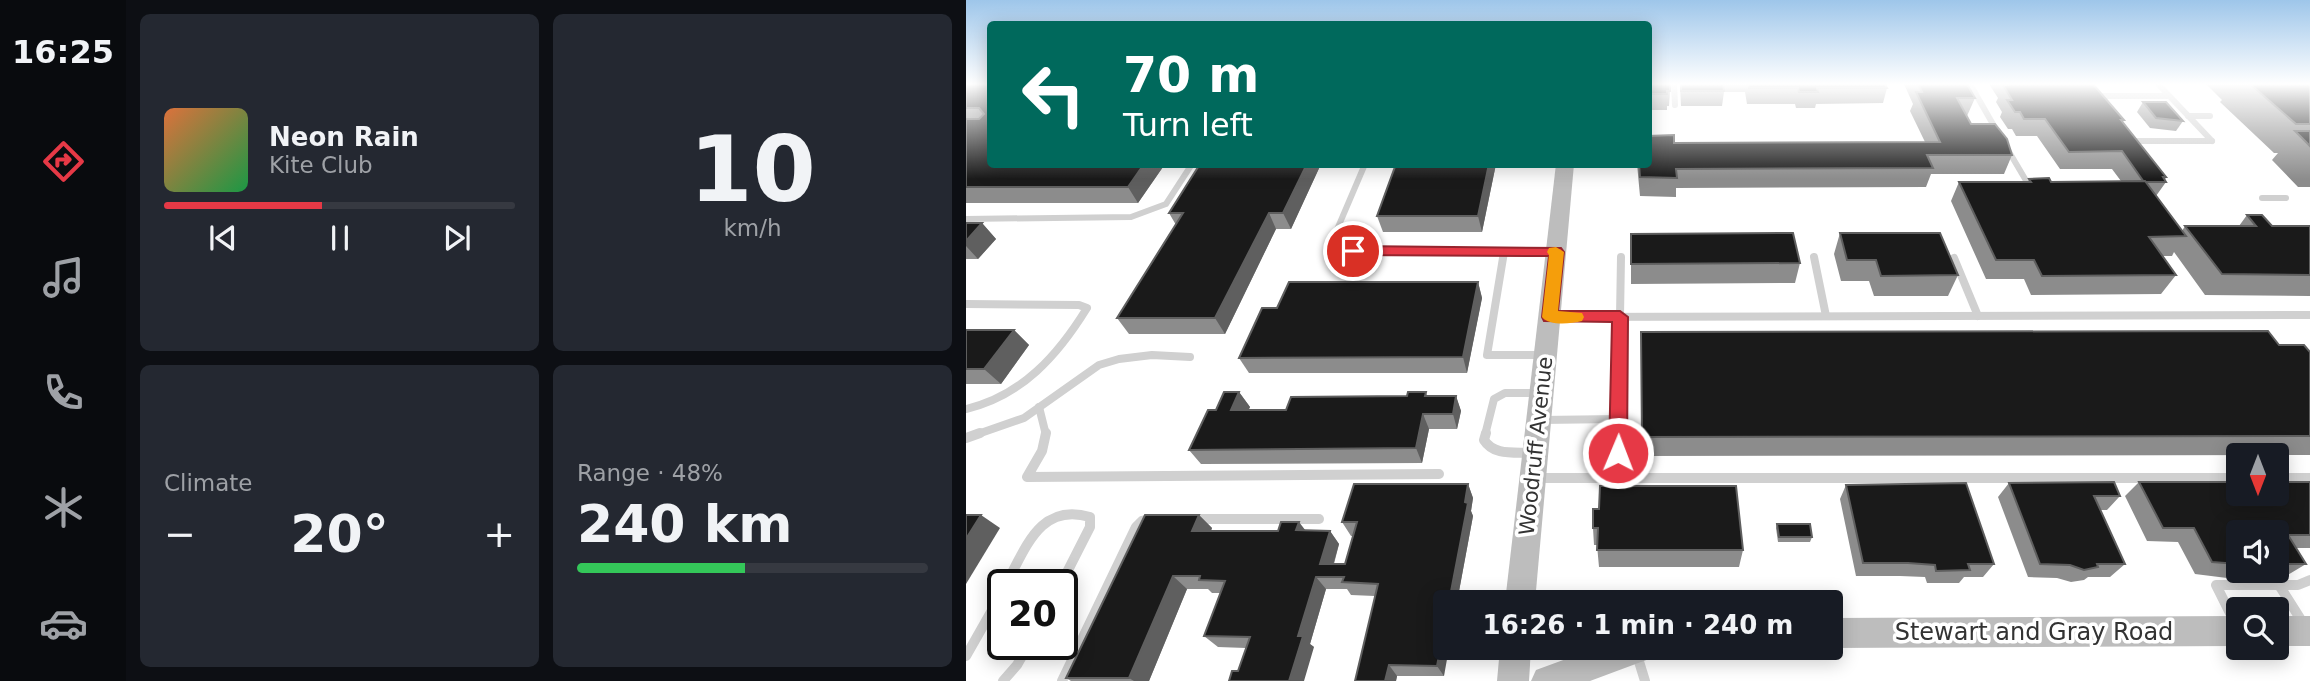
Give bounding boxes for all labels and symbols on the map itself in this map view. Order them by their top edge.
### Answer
pin [1323,221,1383,281]
street label: Woodruff Avenue [1515,355,1557,537]
position arrow [1581,416,1655,490]
north arrow [2226,443,2289,506]
speed limit sign: 20 [987,569,1078,660]
street label: Stewart and Gray Road [1895,618,2173,646]

